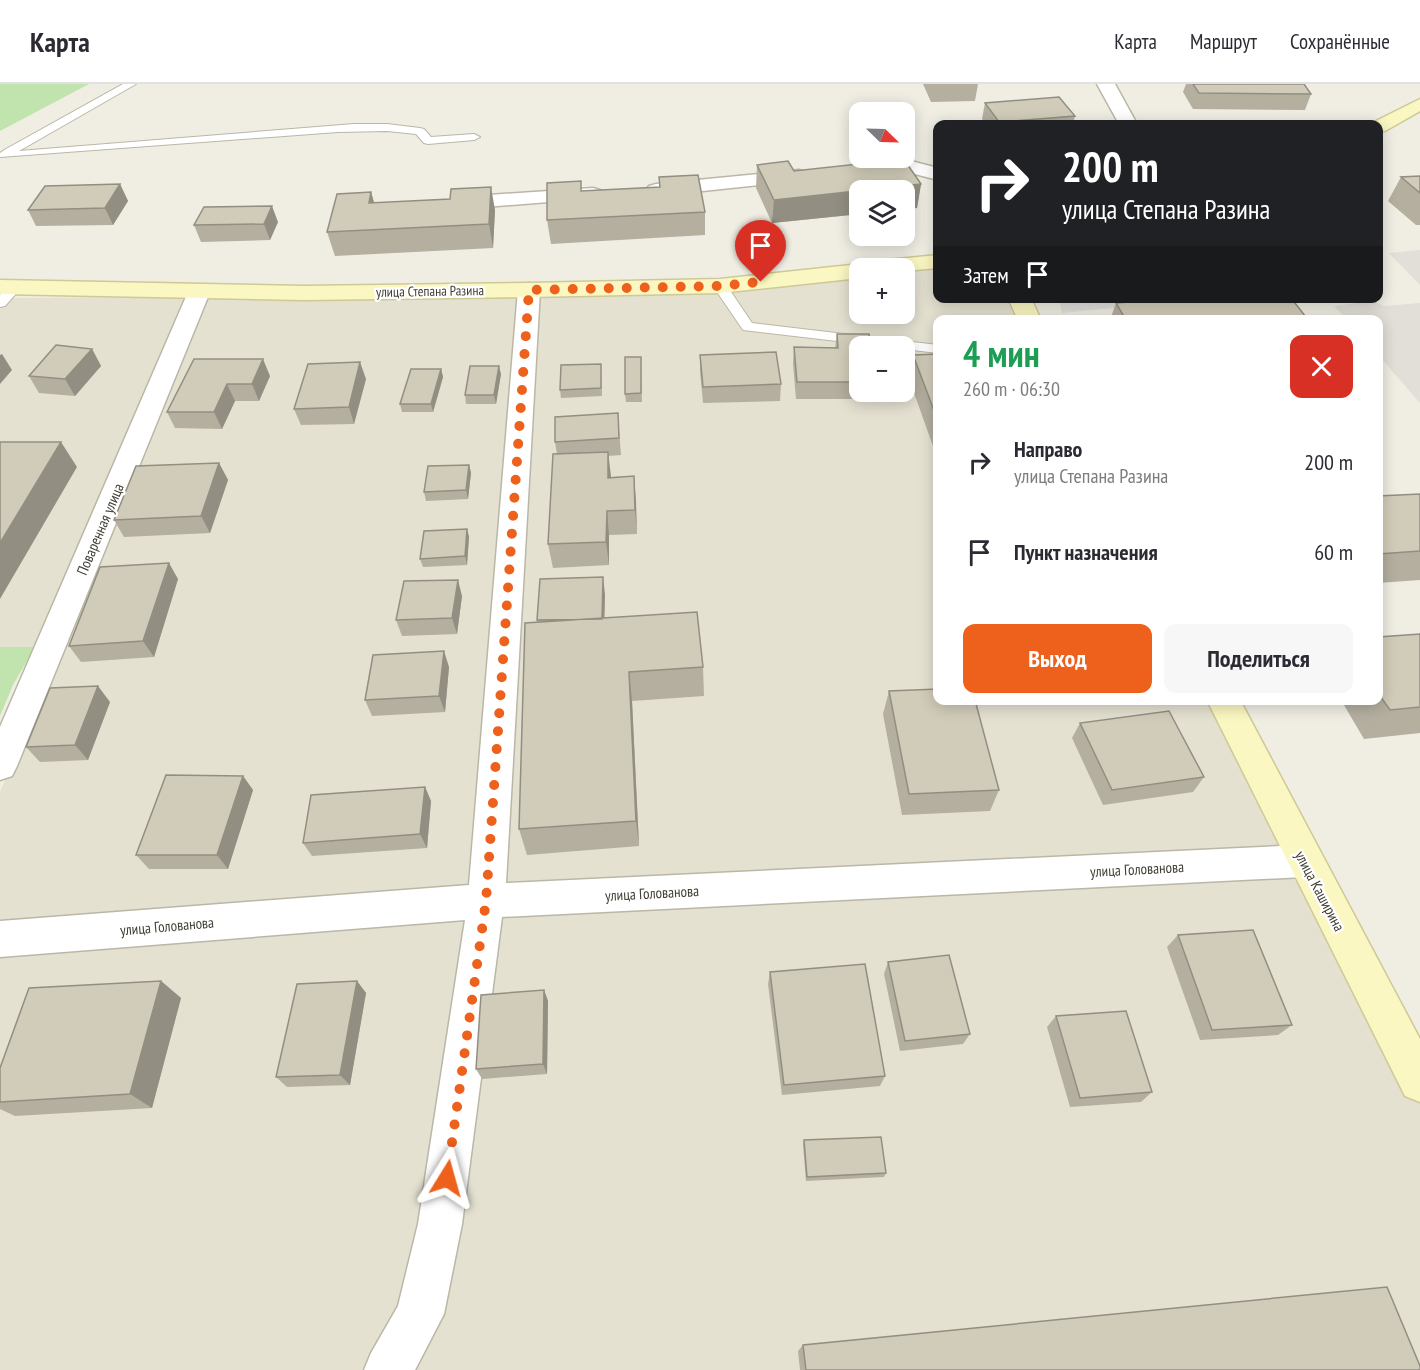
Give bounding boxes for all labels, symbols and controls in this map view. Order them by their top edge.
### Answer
text: Карта [30,23,90,60]
text: Карта [1114,28,1157,55]
text: Маршрут [1190,28,1257,55]
text: Сохранённые [1290,28,1390,55]
north arrow [849,102,915,168]
map controls [849,102,915,402]
text: 200 m [1062,139,1159,194]
icon: right [963,144,1041,222]
button: layers [849,180,915,246]
text: улица Степана Разина [1062,192,1270,226]
pin [735,220,786,282]
icon: arrive [744,229,777,262]
button: + [849,258,915,324]
icon: arrive [1021,258,1054,291]
text: Затем [963,261,1009,289]
street label: улица Степана Разина [376,281,484,301]
text: 4 мин [963,330,1040,377]
button: close [1290,335,1353,398]
button: − [849,336,915,402]
text: 260 m · 06:30 [963,376,1060,402]
text: Направо [1014,435,1082,463]
icon: right [963,446,996,479]
text: 200 m [1304,448,1353,476]
text: улица Степана Разина [1014,463,1168,489]
street label: Поваренная улица [72,480,128,578]
icon: arrive [963,536,996,569]
text: Пункт назначения [1014,538,1158,566]
text: 60 m [1314,538,1353,566]
button: Выход [963,624,1152,693]
button: Поделиться [1164,624,1353,693]
street label: улица Каширина [1291,847,1349,935]
street label: улица Голованова [1090,857,1184,881]
street label: улица Голованова [605,881,699,905]
street label: улица Голованова [119,912,215,940]
position arrow [415,1146,479,1210]

